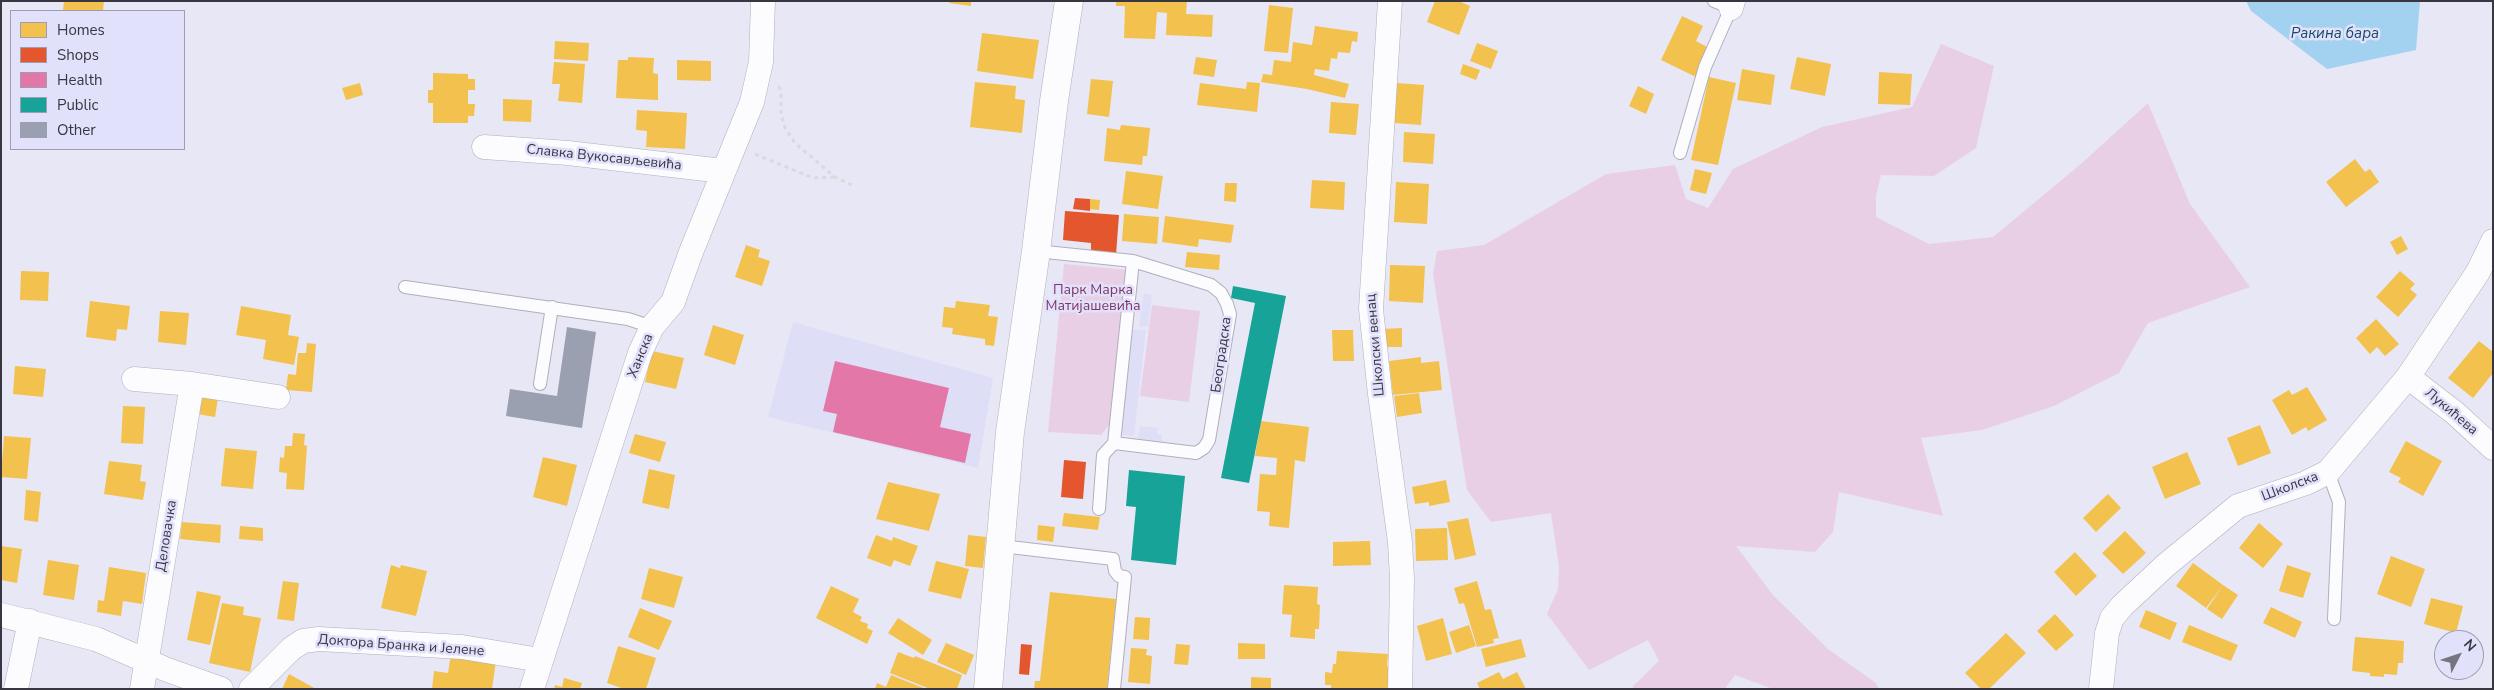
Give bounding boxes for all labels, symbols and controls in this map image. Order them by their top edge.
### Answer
legend [10,10,185,150]
text: Homes [57,20,105,40]
water label: Ракина бара [2291,25,2379,43]
text: Shops [57,45,99,65]
text: Health [57,70,102,90]
text: Public [57,95,98,115]
text: Other [57,120,96,140]
street label: Славка Вукосављевића [525,141,683,175]
park label: Парк Марка Матијашевића [1045,283,1141,316]
street label: Школски венац [1363,293,1389,397]
street label: Београдска [1208,316,1236,394]
street label: Ханска [625,331,657,381]
street label: Лукићева [2421,385,2481,439]
street label: Школска [2259,469,2321,505]
street label: Деловачка [153,499,181,573]
north arrow [2434,630,2484,680]
street label: Доктора Бранка и Јелене [317,632,485,660]
text: N [2459,635,2481,656]

